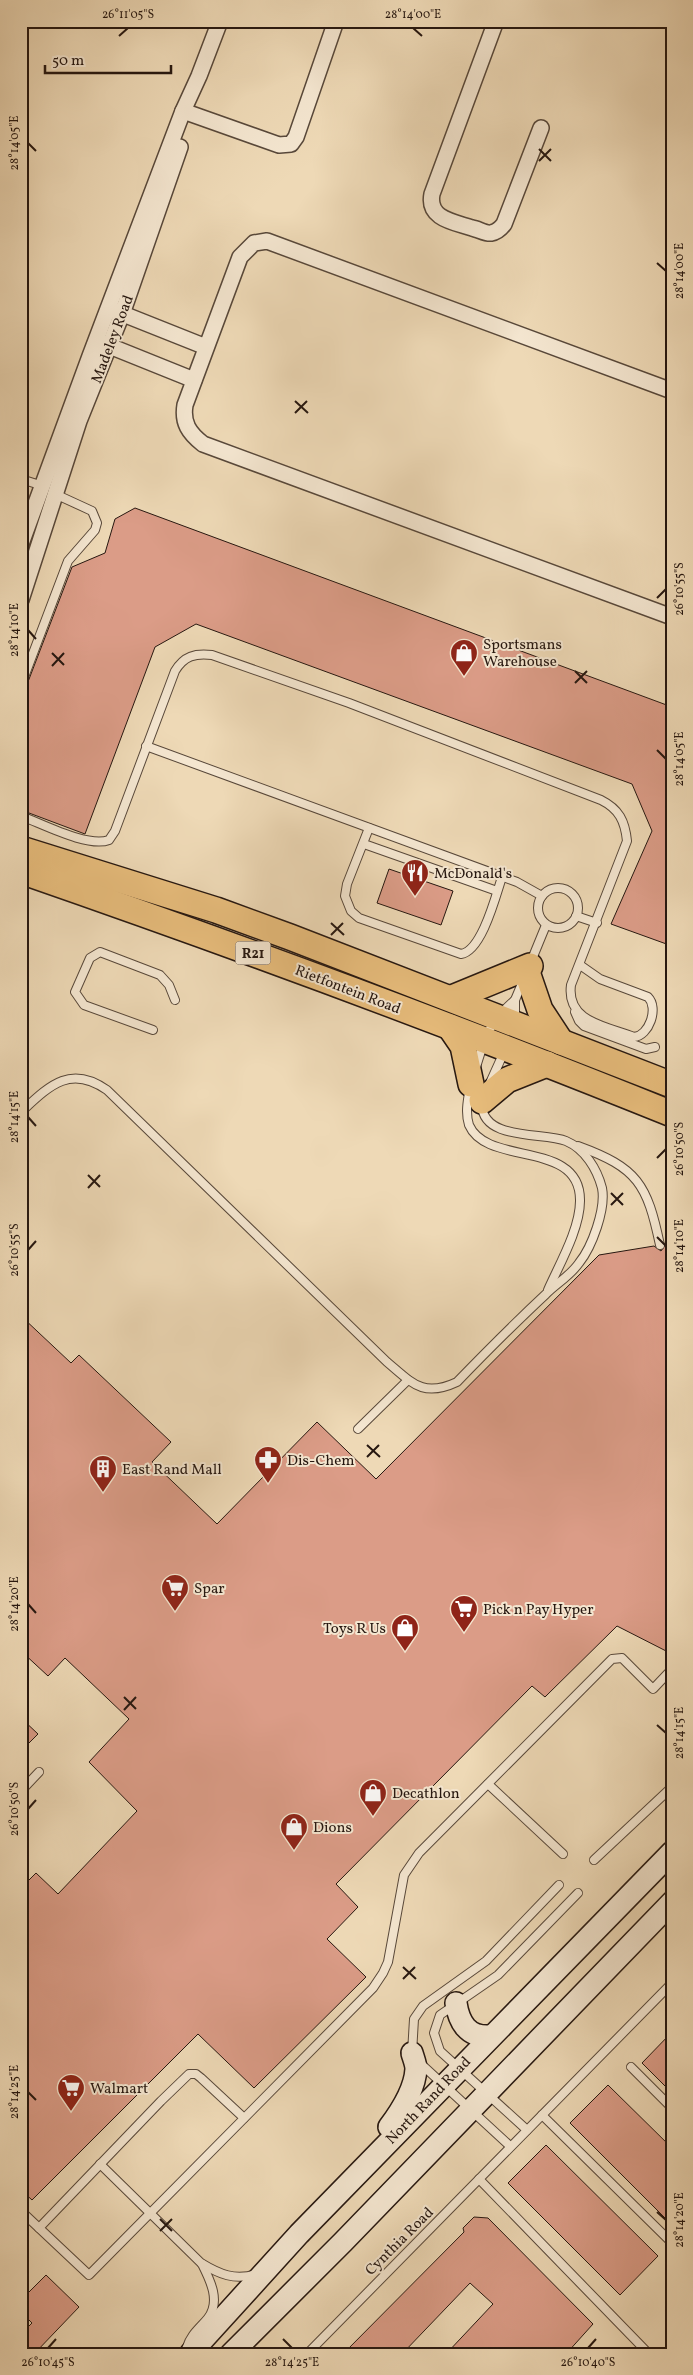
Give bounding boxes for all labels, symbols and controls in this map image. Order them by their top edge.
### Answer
text: 26°11'05"S [102,7,154,23]
text: 28°14'00"E [385,7,441,23]
scale bar [45,42,171,74]
text: 50 m [52,51,84,72]
text: 28°14'05"E [7,116,23,170]
text: 28°14'00"E [672,243,688,299]
street label: Madeley Road [87,292,140,387]
text: 26°10'55"S [672,562,688,616]
text: 28°14'10"E [7,603,23,657]
place label: Sportsmans Warehouse [483,635,562,673]
shop icon: Sportsmans Warehouse [449,638,479,677]
text: 28°14'05"E [672,732,688,786]
restaurant icon: McDonald's [400,858,430,897]
place label: McDonald's [434,864,512,885]
road number: R21 [236,941,270,964]
street label: Rietfontein Road [292,961,403,1020]
text: 28°14'15"E [7,1091,23,1143]
text: 26°10'50"S [672,1122,688,1176]
text: 28°14'10"E [672,1219,688,1273]
text: 26°10'55"S [7,1223,23,1277]
pharmacy icon: Dis-Chem [253,1445,283,1484]
place label: Dis-Chem [287,1451,355,1472]
building icon: East Rand Mall [88,1454,118,1493]
place label: East Rand Mall [122,1460,222,1481]
supermarket icon: Spar [160,1573,190,1612]
text: 28°14'20"E [7,1576,23,1632]
place label: Spar [194,1579,225,1600]
supermarket icon: Pick n Pay Hyper [449,1594,479,1633]
place label: Pick n Pay Hyper [483,1600,594,1621]
shop icon: Toys R Us [390,1613,420,1652]
place label: Toys R Us [323,1619,386,1640]
text: 28°14'15"E [672,1707,688,1759]
shop icon: Decathlon [358,1778,388,1817]
text: 26°10'50"S [7,1782,23,1836]
place label: Decathlon [392,1784,460,1805]
shop icon: Dions [279,1812,309,1851]
place label: Dions [313,1818,352,1839]
street label: North Rand Road [382,2053,476,2150]
text: 28°14'25"E [7,2065,23,2119]
supermarket icon: Walmart [56,2073,86,2112]
place label: Walmart [90,2079,148,2100]
text: 28°14'20"E [672,2192,688,2248]
street label: Cynthia Road [361,2203,439,2281]
text: 26°10'45"S [21,2355,75,2371]
text: 28°14'25"E [265,2355,319,2371]
text: 26°10'40"S [561,2355,615,2371]

